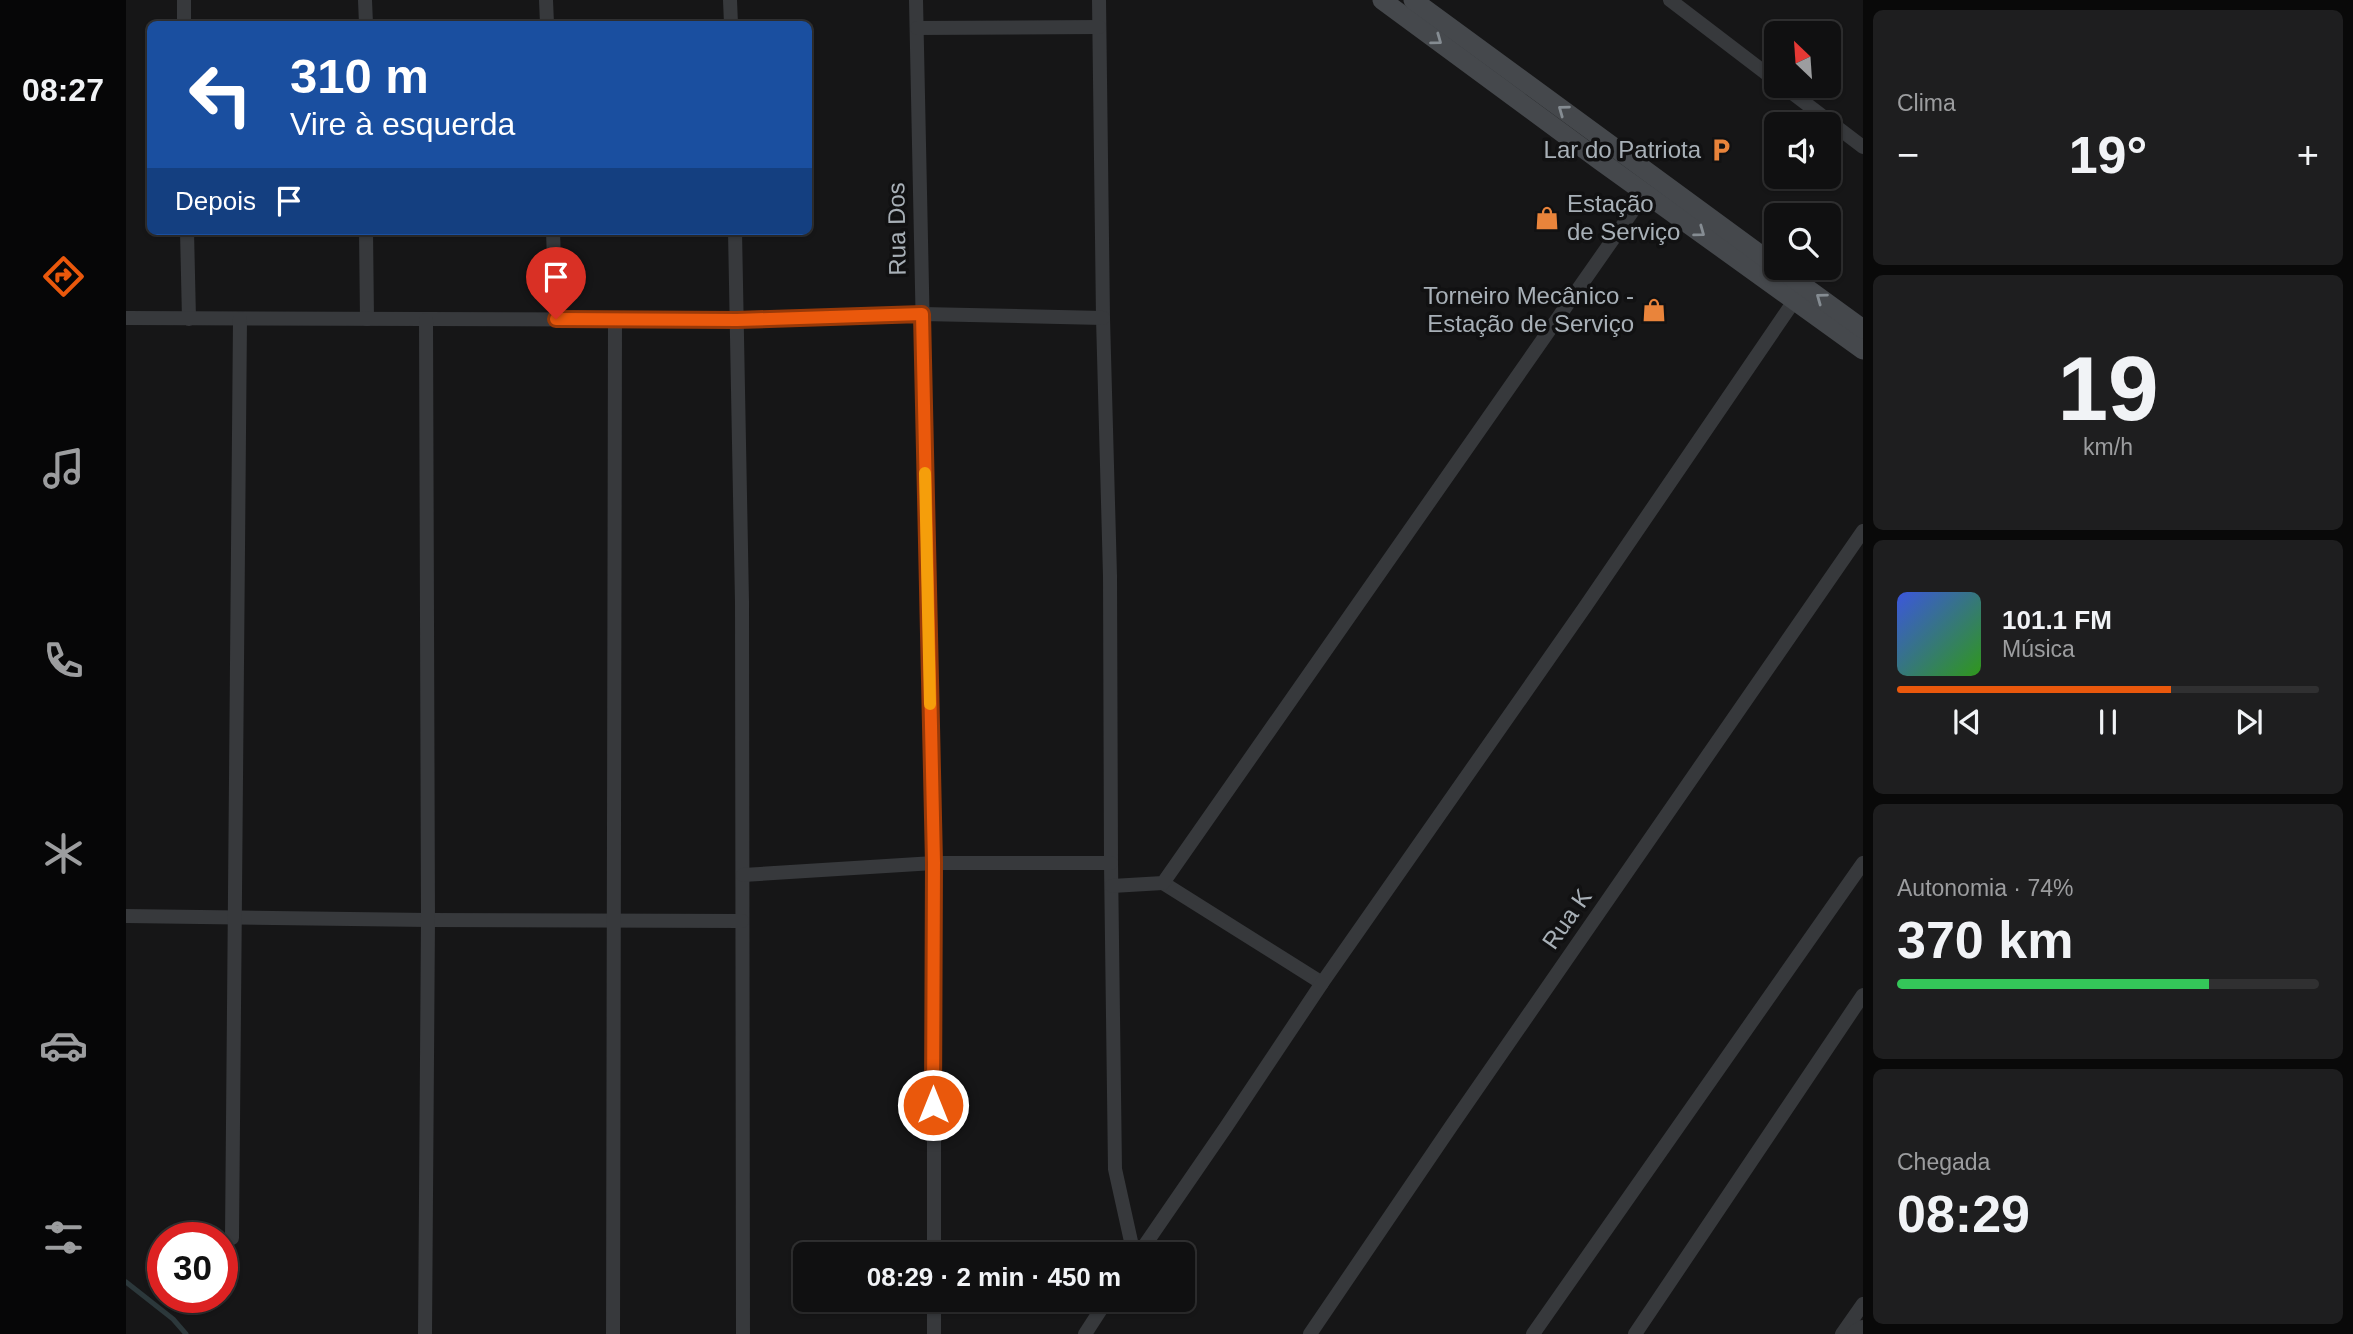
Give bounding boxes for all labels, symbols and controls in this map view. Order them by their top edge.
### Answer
north arrow [1764,21,1841,98]
map controls [1764,21,1841,280]
one-way arrow [1429,32,1442,45]
icon: left [175,49,266,140]
text: 310 m [290,49,429,103]
text: 08:27 [22,72,104,108]
text: Clima [1897,90,1956,116]
text: Vire à esquerda [290,106,515,142]
one-way arrow [1558,106,1571,119]
button: sound [1764,112,1841,189]
text: 19° [2069,126,2147,184]
text: − [1897,134,1919,176]
text: + [2297,134,2319,176]
place label: Lar do Patriota [1544,136,1702,163]
parking icon: Lar do Patriota [1707,136,1735,164]
icon: arrive [270,182,308,220]
street label: Rua Dos [882,182,911,276]
text: Depois [175,186,256,216]
place label: Estação de Serviço [1567,190,1680,245]
button: search [1764,203,1841,280]
shop icon: Estação de Serviço [1533,204,1561,232]
one-way arrow [1692,224,1705,237]
pin [526,247,586,319]
icon: directions [39,252,88,301]
icon: arrive [537,258,575,296]
place label: Torneiro Mecânico - Estação de Serviço [1423,282,1634,337]
one-way arrow [1816,294,1829,306]
shop icon: Torneiro Mecânico - Estação de Serviço [1640,296,1668,324]
text: 19 [2057,338,2159,439]
text: km/h [2083,434,2133,460]
icon: music [39,444,88,493]
text: 101.1 FM [2002,605,2112,635]
icon: phone [39,636,88,685]
text: Música [2002,636,2075,662]
icon: previous [1948,703,1986,741]
icon: pause [2089,703,2127,741]
icon: next [2230,703,2268,741]
icon: climate [39,829,88,878]
text: Autonomia · 74% [1897,875,2073,901]
street label: Rua K [1536,884,1597,954]
text: 370 km [1897,911,2073,969]
icon: car [39,1021,88,1070]
position arrow [896,1068,970,1142]
text: Chegada [1897,1149,1990,1175]
text: 08:29 [1897,1185,2030,1243]
icon: filters [39,1213,88,1262]
speed limit sign: 30 [147,1222,238,1313]
text: 08:29 · 2 min · 450 m [867,1262,1121,1292]

